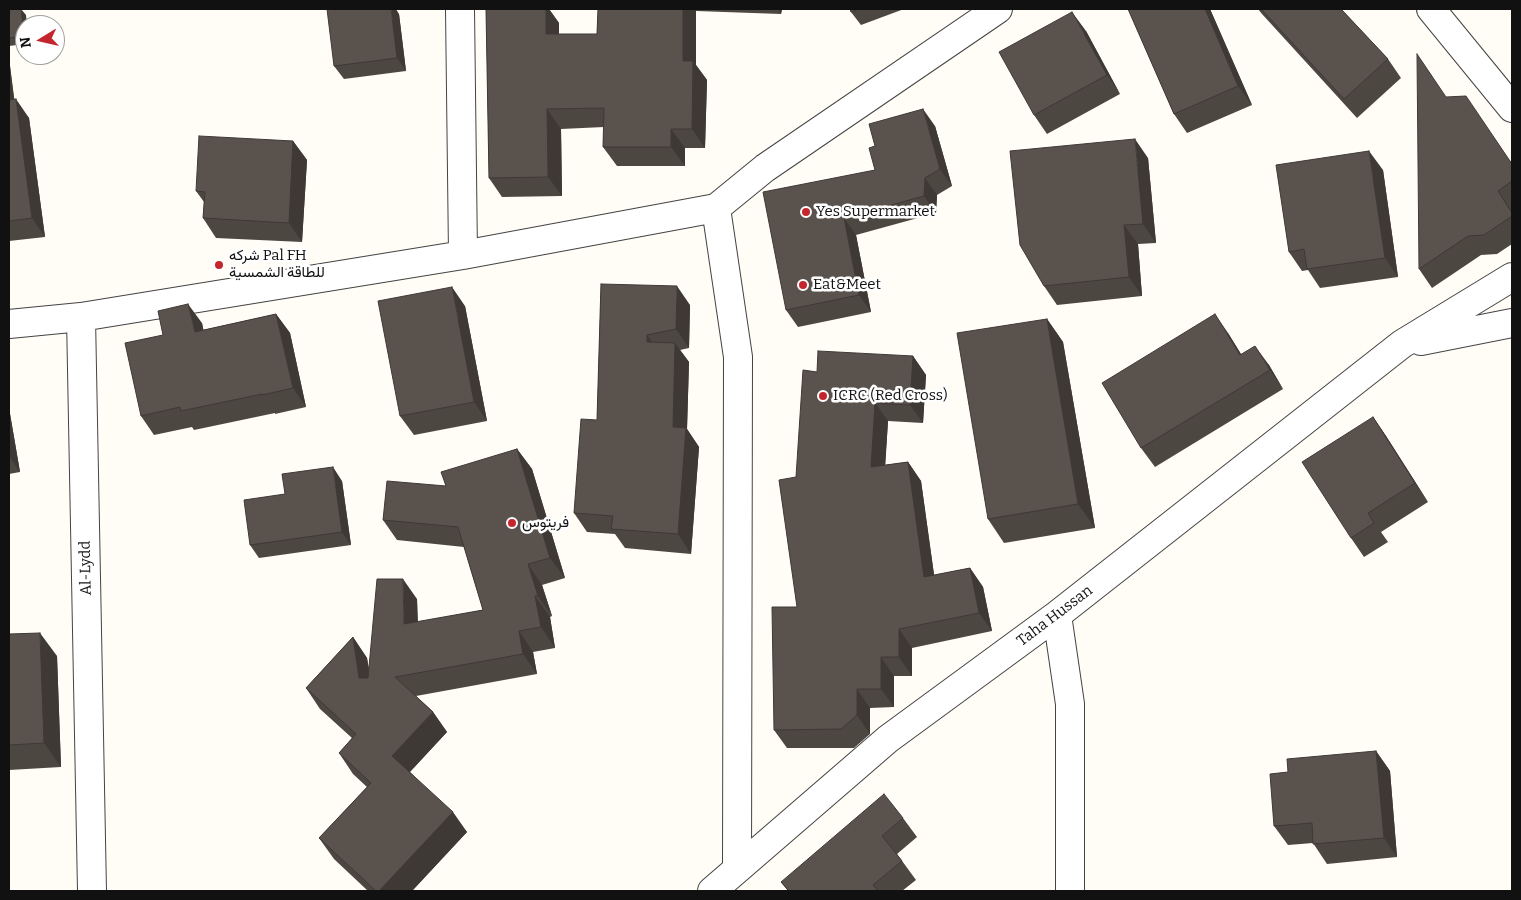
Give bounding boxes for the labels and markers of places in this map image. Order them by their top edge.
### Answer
place label: Yes Supermarket [816,203,935,221]
marker: Yes Supermarket [800,206,812,218]
place label: شركه Pal FH للطاقة الشمسية [229,247,325,282]
marker: شركه Pal FH للطاقة الشمسية [213,259,225,271]
place label: Eat&Meet [813,276,881,294]
marker: Eat&Meet [797,279,809,291]
place label: ICRC (Red Cross) [833,387,948,405]
marker: ICRC (Red Cross) [817,390,829,402]
place label: فريتوس [522,514,569,532]
marker: فريتوس [506,517,518,529]

